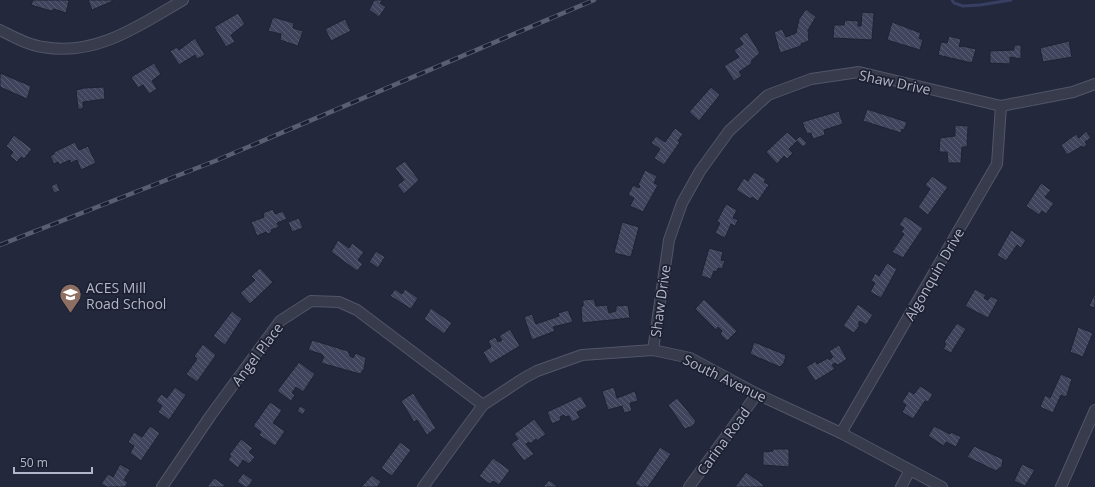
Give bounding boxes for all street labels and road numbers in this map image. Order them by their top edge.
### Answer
street label: Shaw Drive [857,65,933,99]
street label: Algonquin Drive [900,224,968,324]
street label: Shaw Drive [646,263,674,338]
street label: Angel Place [227,318,287,389]
street label: South Avenue [680,350,770,406]
street label: Carina Road [692,403,754,479]

